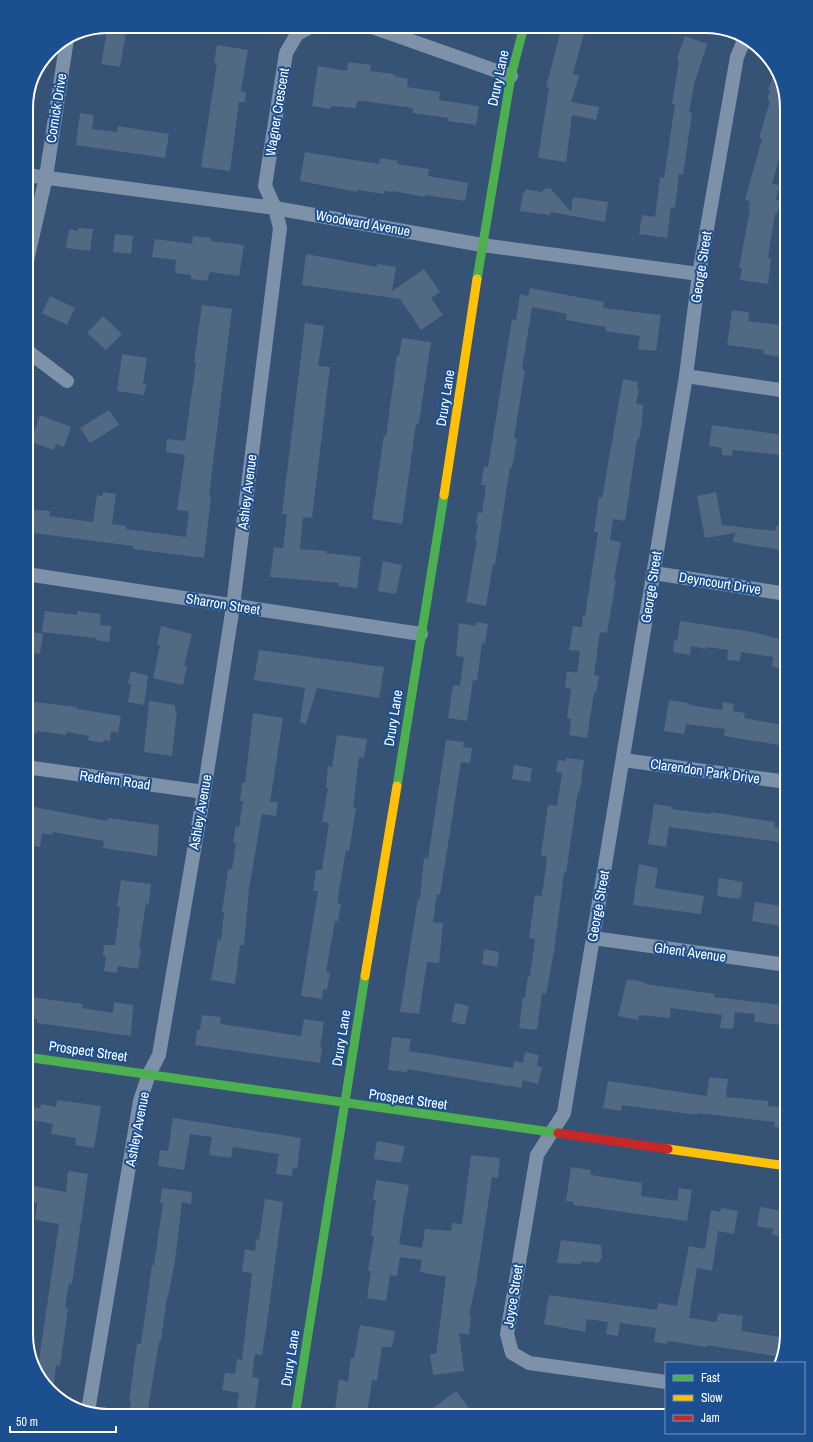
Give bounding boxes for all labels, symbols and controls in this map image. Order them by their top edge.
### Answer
street label: Drury Lane [483,48,513,108]
street label: Wagner Crescent [261,67,293,157]
street label: Cornick Drive [42,72,70,144]
street label: Woodward Avenue [314,206,412,240]
street label: George Street [686,230,716,304]
street label: Drury Lane [432,369,458,427]
street label: Ashley Avenue [233,453,261,532]
street label: George Street [636,550,666,624]
street label: Deyncourt Drive [678,568,762,598]
street label: Sharron Street [185,589,261,619]
street label: Drury Lane [380,689,406,747]
street label: Clarendon Park Drive [649,754,761,788]
street label: Redfern Road [78,766,152,794]
street label: Ashley Avenue [184,773,215,852]
street label: George Street [583,869,613,943]
street label: Ghent Avenue [653,938,727,966]
street label: Drury Lane [328,1009,354,1067]
street label: Prospect Street [48,1037,128,1065]
street label: Prospect Street [368,1085,448,1113]
street label: Ashley Avenue [121,1090,153,1169]
street label: Joyce Street [499,1263,527,1329]
street label: Drury Lane [277,1329,303,1387]
legend [665,1362,805,1434]
text: Fast [701,1370,720,1386]
text: Slow [701,1390,723,1406]
scale bar [10,1408,116,1434]
text: Jam [701,1410,720,1426]
text: 50 m [16,1414,38,1430]

